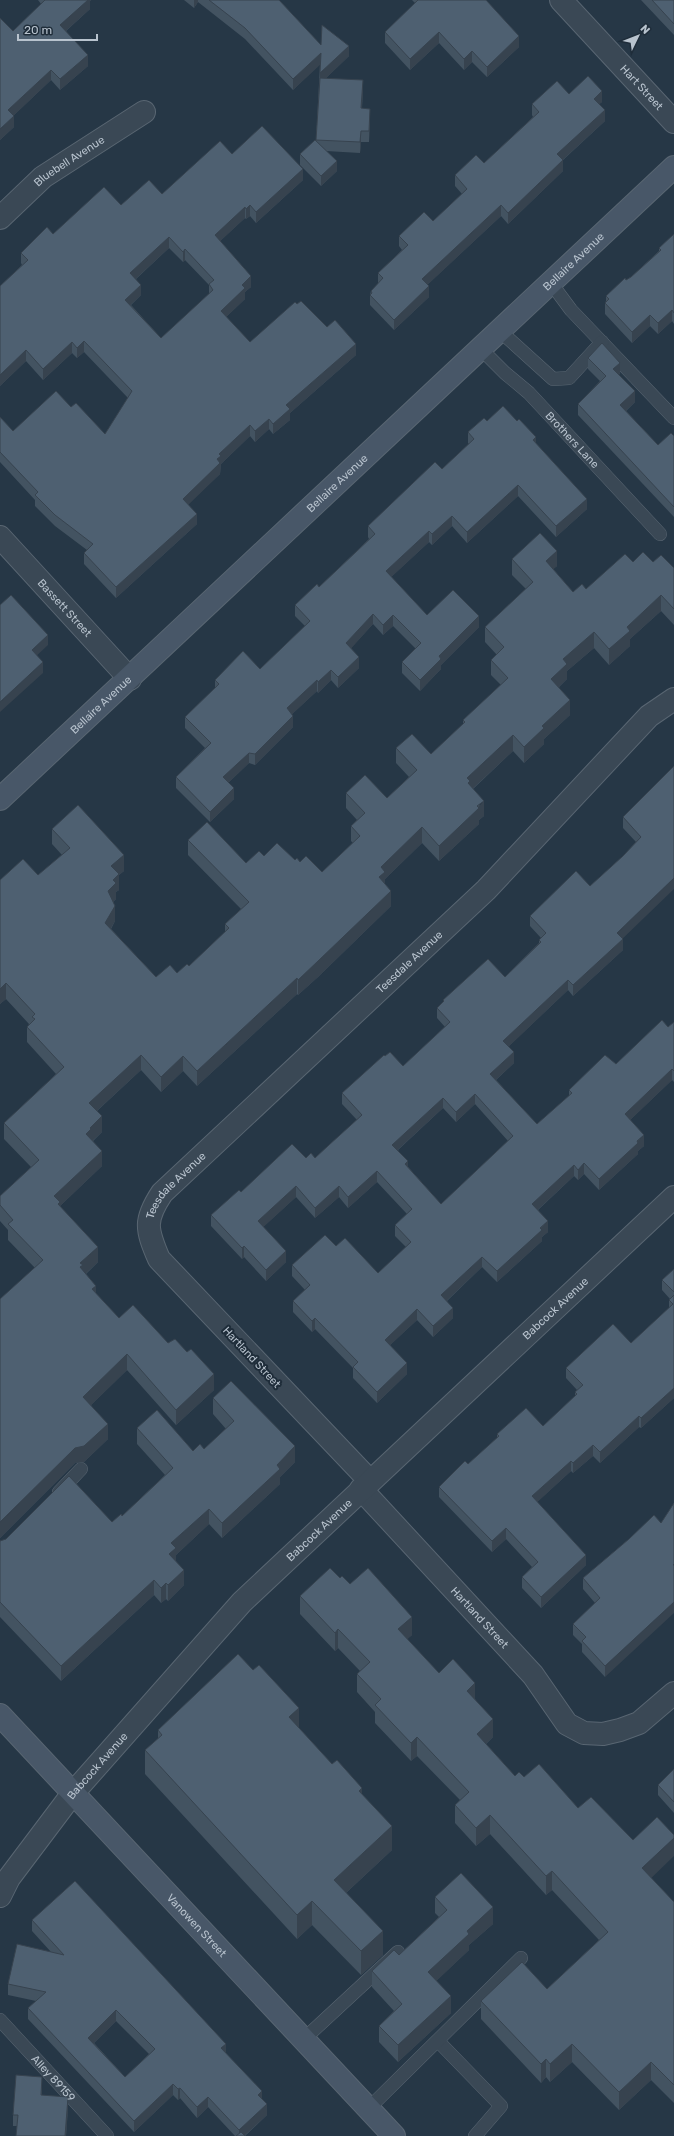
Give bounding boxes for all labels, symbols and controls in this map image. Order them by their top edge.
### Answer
scale bar [18,16,97,42]
north arrow [618,16,658,56]
text: N [637,22,652,37]
text: 20 m [24,23,52,37]
street label: Hart Street [617,62,666,113]
street label: Bluebell Avenue [31,133,107,189]
street label: Bellaire Avenue [540,230,607,293]
street label: Brothers Lane [543,409,602,471]
street label: Bellaire Avenue [304,452,371,515]
street label: Bassett Street [35,576,95,640]
street label: Bellaire Avenue [68,673,134,737]
street label: Teesdale Avenue [374,928,445,996]
street label: Teesdale Avenue [144,1150,209,1220]
street label: Babcock Avenue [520,1275,591,1342]
street label: Hartland Street [220,1324,284,1391]
street label: Babcock Avenue [284,1496,355,1564]
street label: Hartland Street [448,1584,511,1652]
street label: Babcock Avenue [65,1730,131,1802]
street label: Vanowen Street [164,1891,230,1960]
street label: Alley 89159 [29,2052,78,2104]

